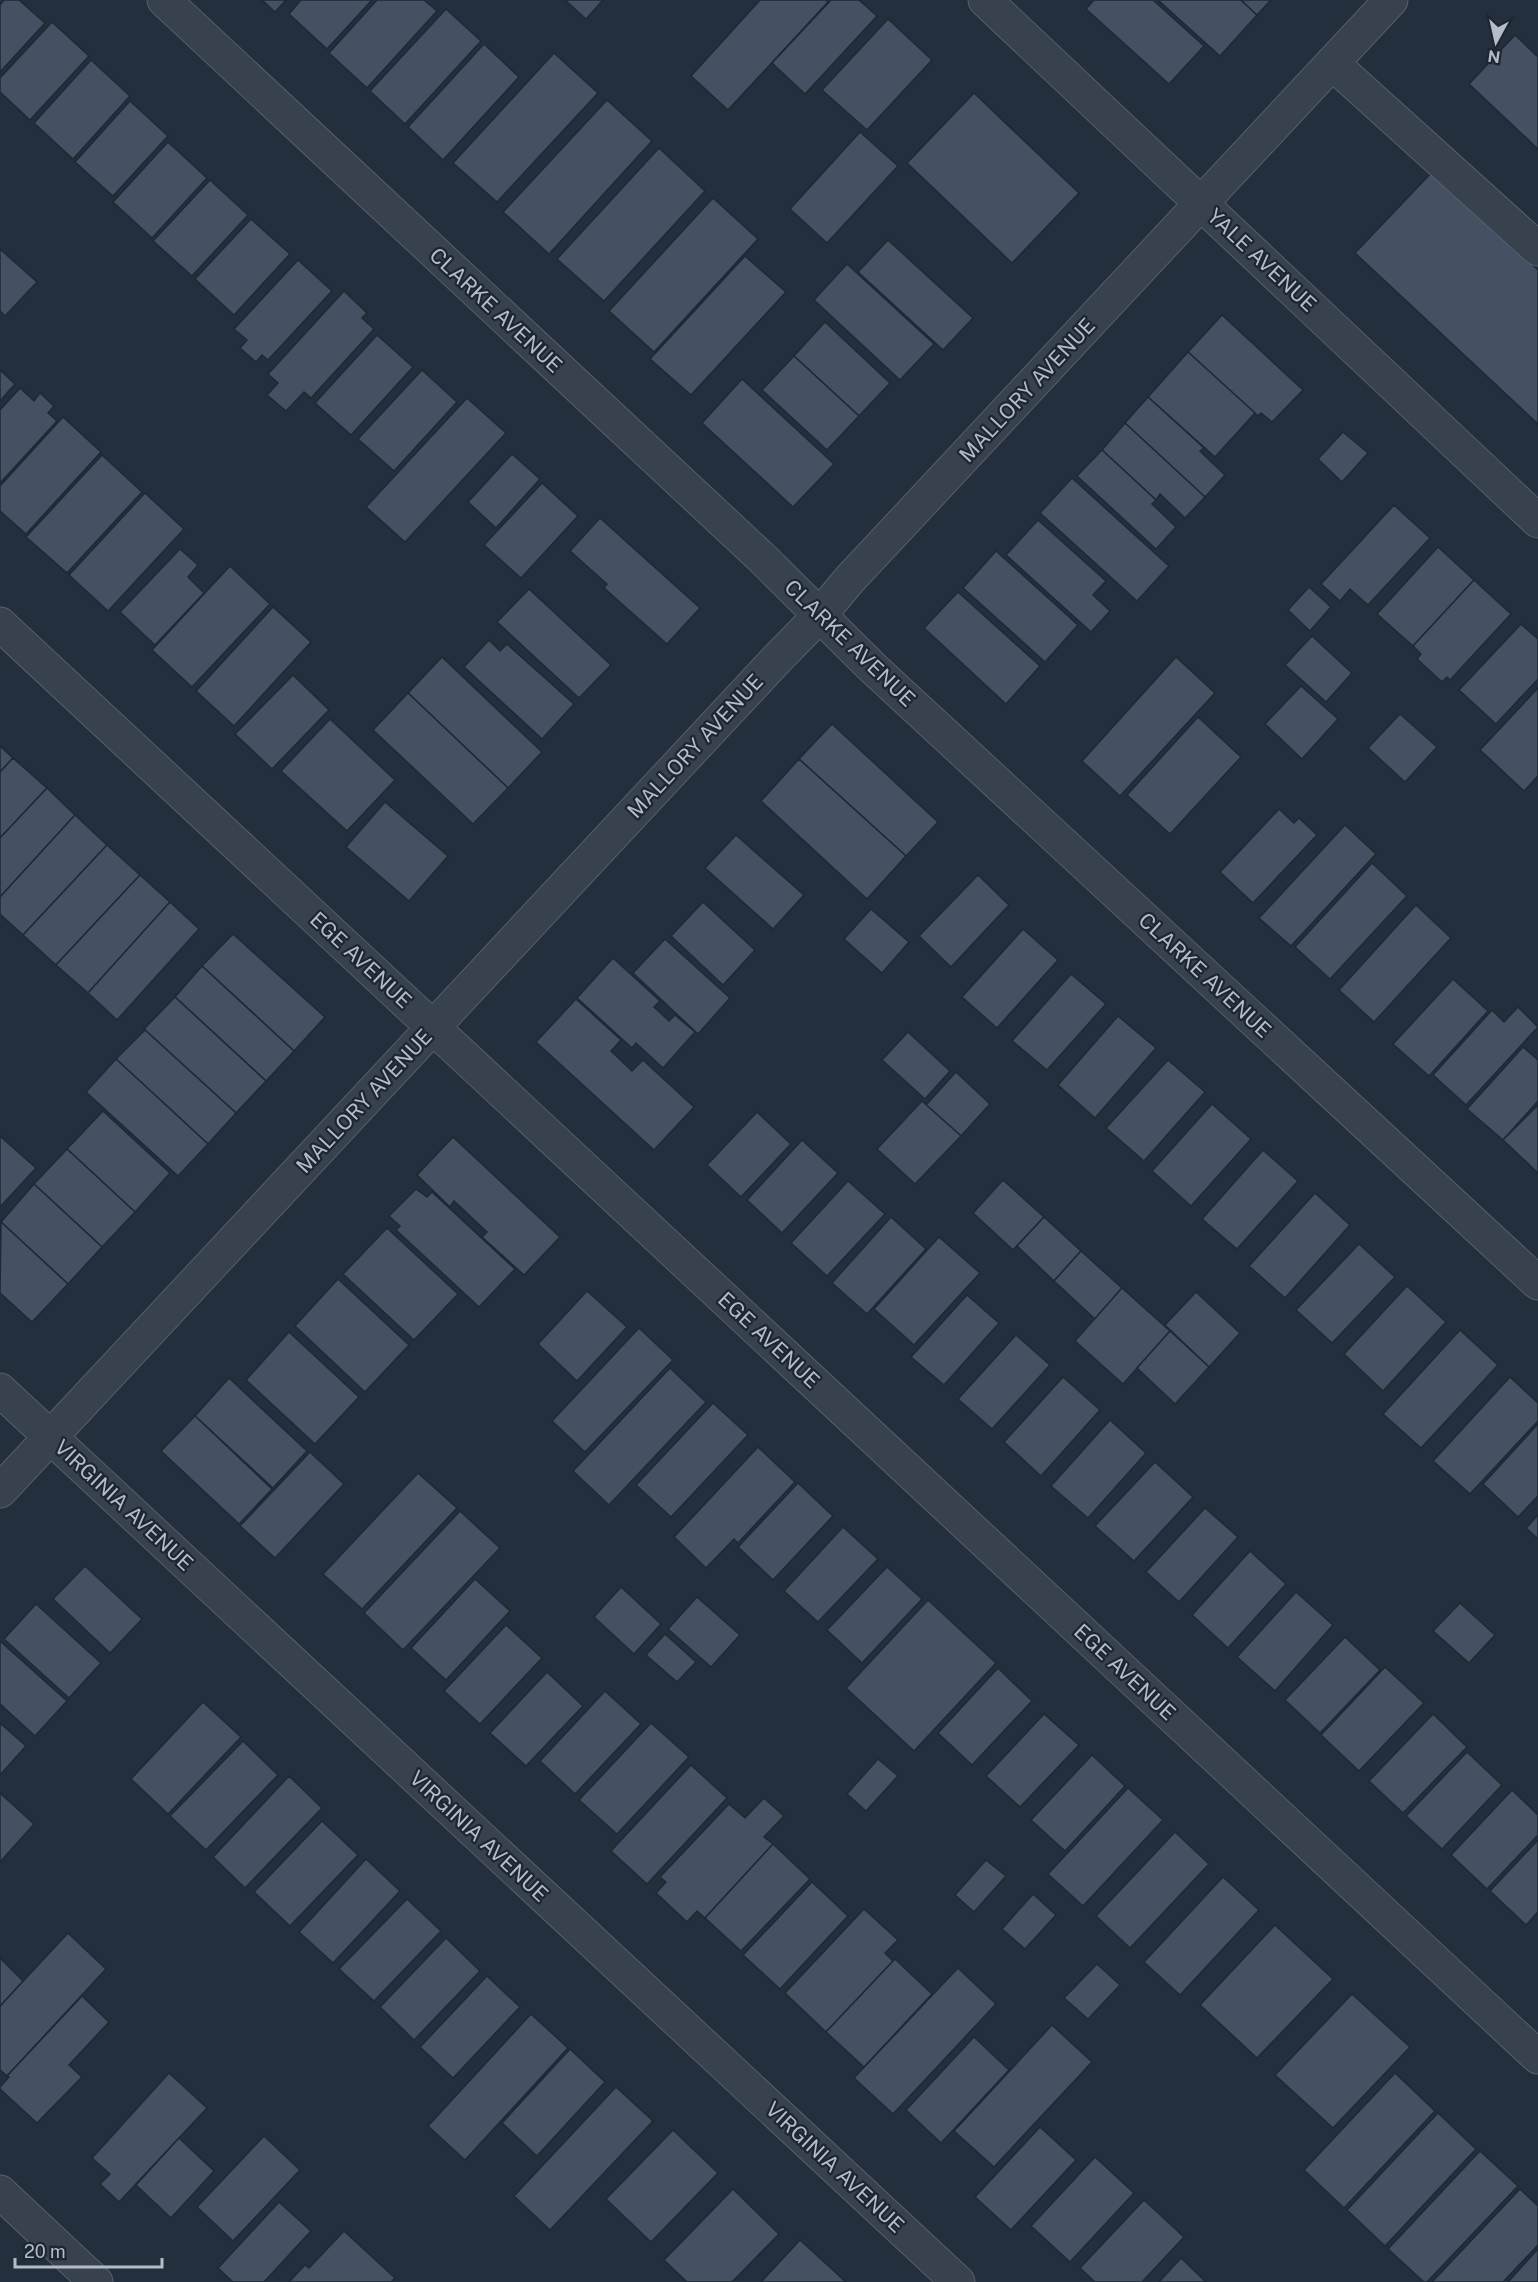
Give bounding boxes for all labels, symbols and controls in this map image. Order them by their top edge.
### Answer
north arrow [1466,12,1526,72]
text: N [1486,46,1502,67]
street label: YALE AVENUE [1202,203,1322,317]
street label: CLARKE AVENUE [425,242,567,378]
street label: MALLORY AVENUE [954,313,1100,467]
street label: CLARKE AVENUE [780,574,920,712]
street label: MALLORY AVENUE [622,669,768,823]
street label: EGE AVENUE [305,907,417,1013]
street label: CLARKE AVENUE [1134,907,1276,1043]
street label: MALLORY AVENUE [291,1024,437,1178]
street label: EGE AVENUE [713,1287,825,1393]
street label: VIRGINIA AVENUE [49,1434,199,1576]
street label: EGE AVENUE [1069,1619,1181,1725]
street label: VIRGINIA AVENUE [404,1765,554,1907]
street label: VIRGINIA AVENUE [760,2096,910,2238]
scale bar [15,2231,162,2269]
text: 20 m [24,2241,66,2262]

